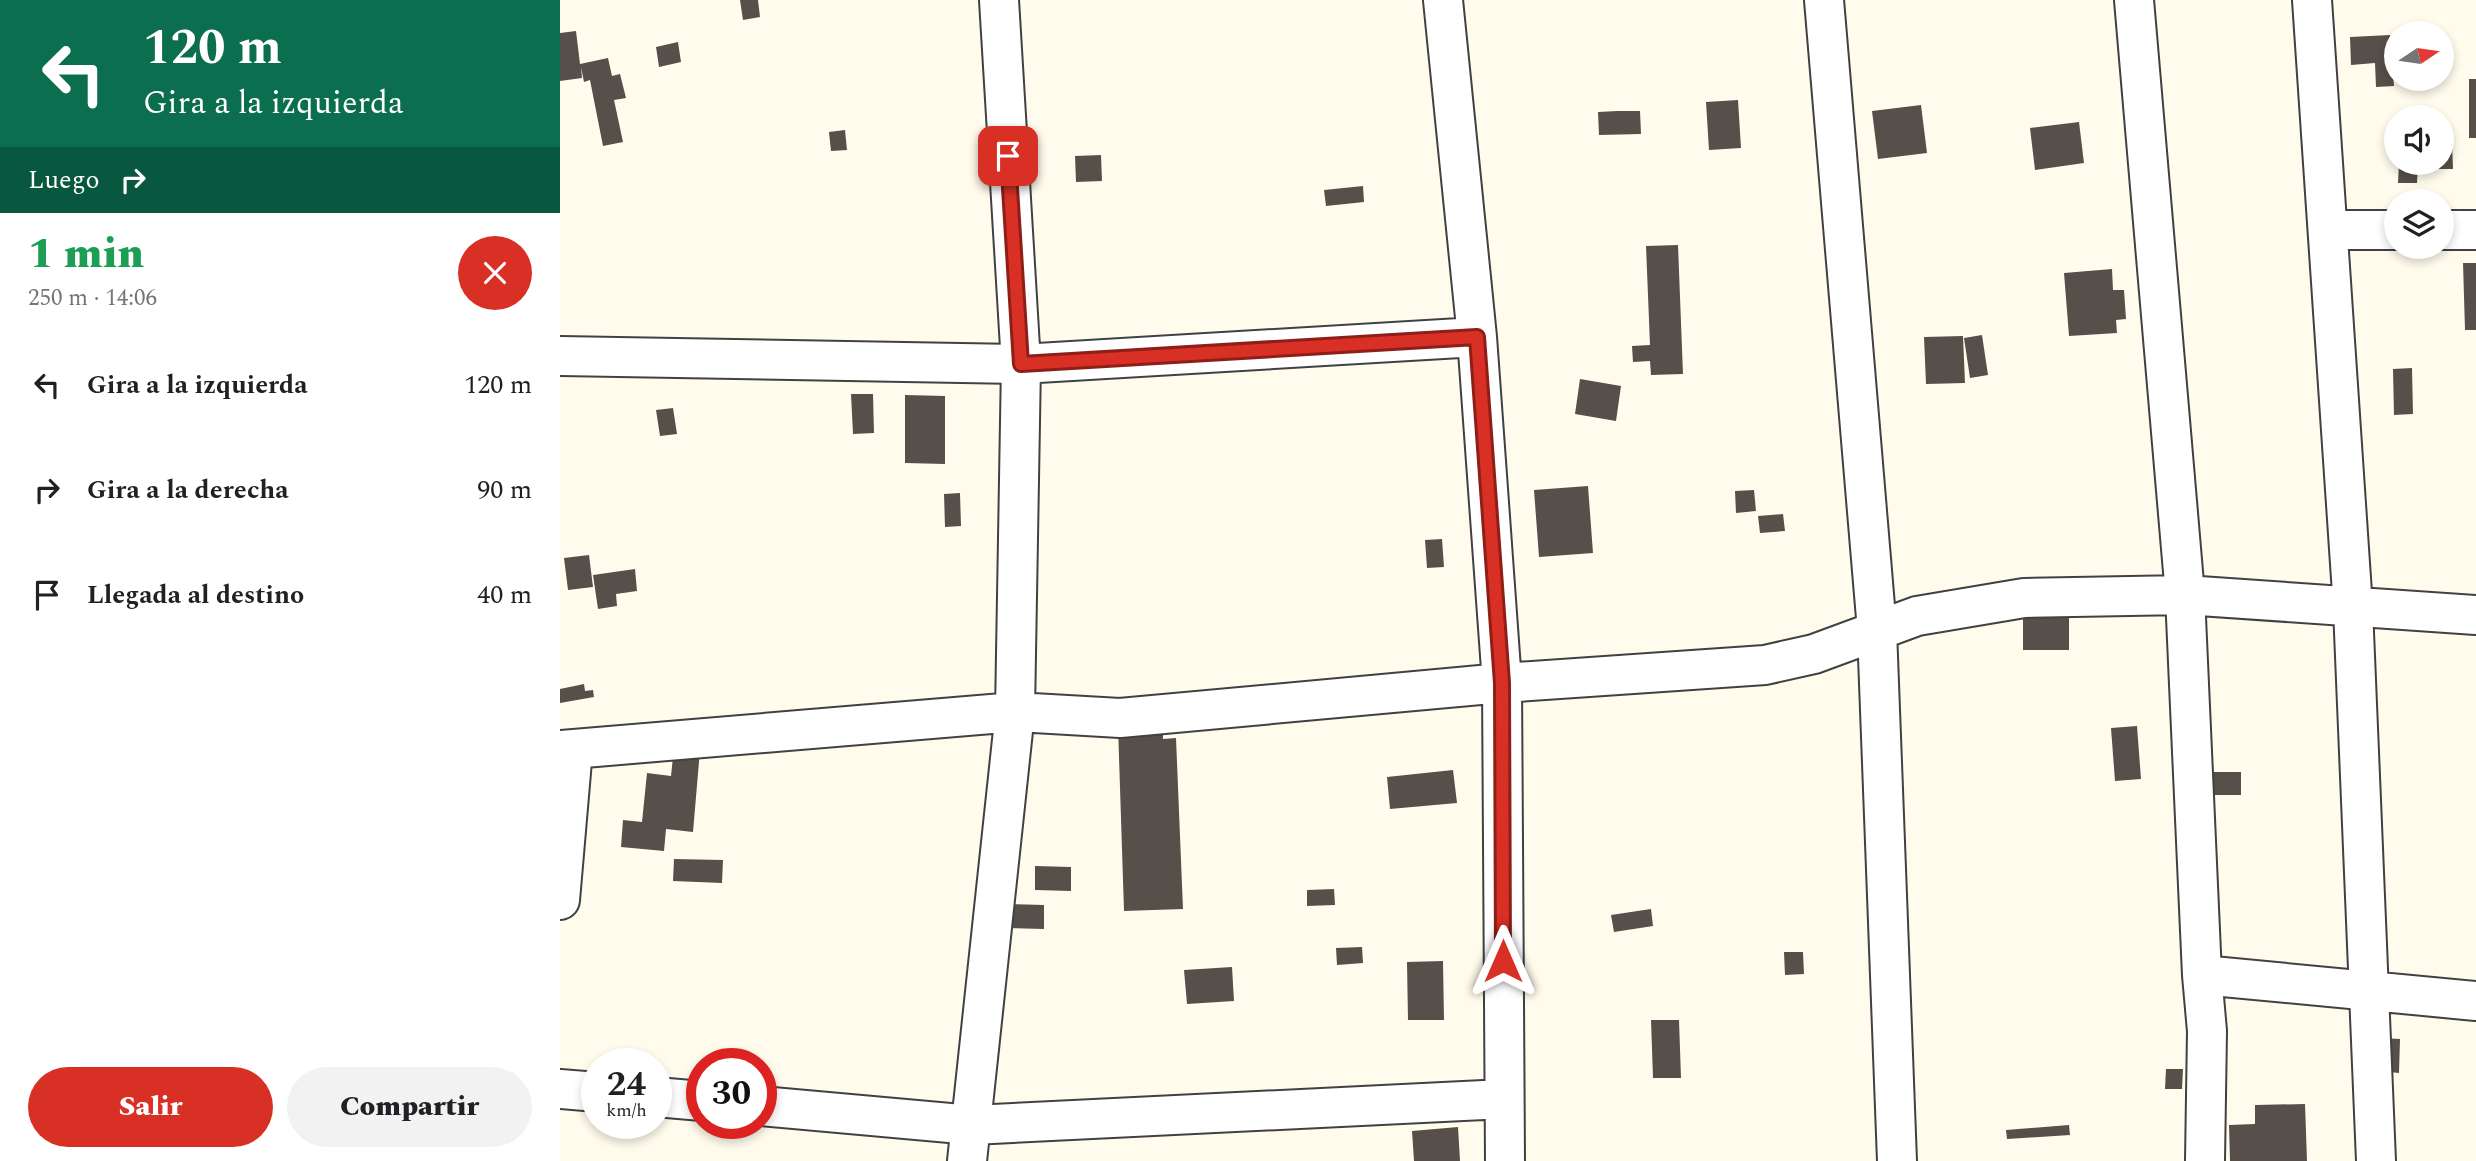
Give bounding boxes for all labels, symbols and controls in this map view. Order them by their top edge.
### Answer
text: 120 m [143,11,282,86]
north arrow [2384,21,2454,91]
map controls [2384,21,2454,259]
icon: left [28,28,119,119]
text: Gira a la izquierda [143,79,404,128]
button: sound [2384,105,2454,175]
pin [978,126,1038,186]
icon: arrive [989,137,1027,175]
text: Luego [28,160,100,200]
icon: right [114,161,152,199]
button: layers [2384,189,2454,259]
text: 1 min [28,223,144,286]
button: close [458,236,532,310]
text: 250 m · 14:06 [28,281,157,316]
text: Gira a la izquierda [87,365,308,405]
text: 120 m [464,365,532,405]
icon: left [28,366,66,404]
text: Gira a la derecha [87,470,289,510]
text: 90 m [477,470,532,510]
icon: right [28,471,66,509]
text: Llegada al destino [87,575,304,615]
text: 40 m [477,575,532,615]
icon: arrive [28,576,66,614]
position arrow [1466,924,1540,998]
speed limit sign: 30 [686,1048,777,1139]
text: 24 [607,1058,646,1111]
button: Salir [28,1067,273,1147]
button: Compartir [287,1067,532,1147]
text: km/h [606,1097,647,1124]

